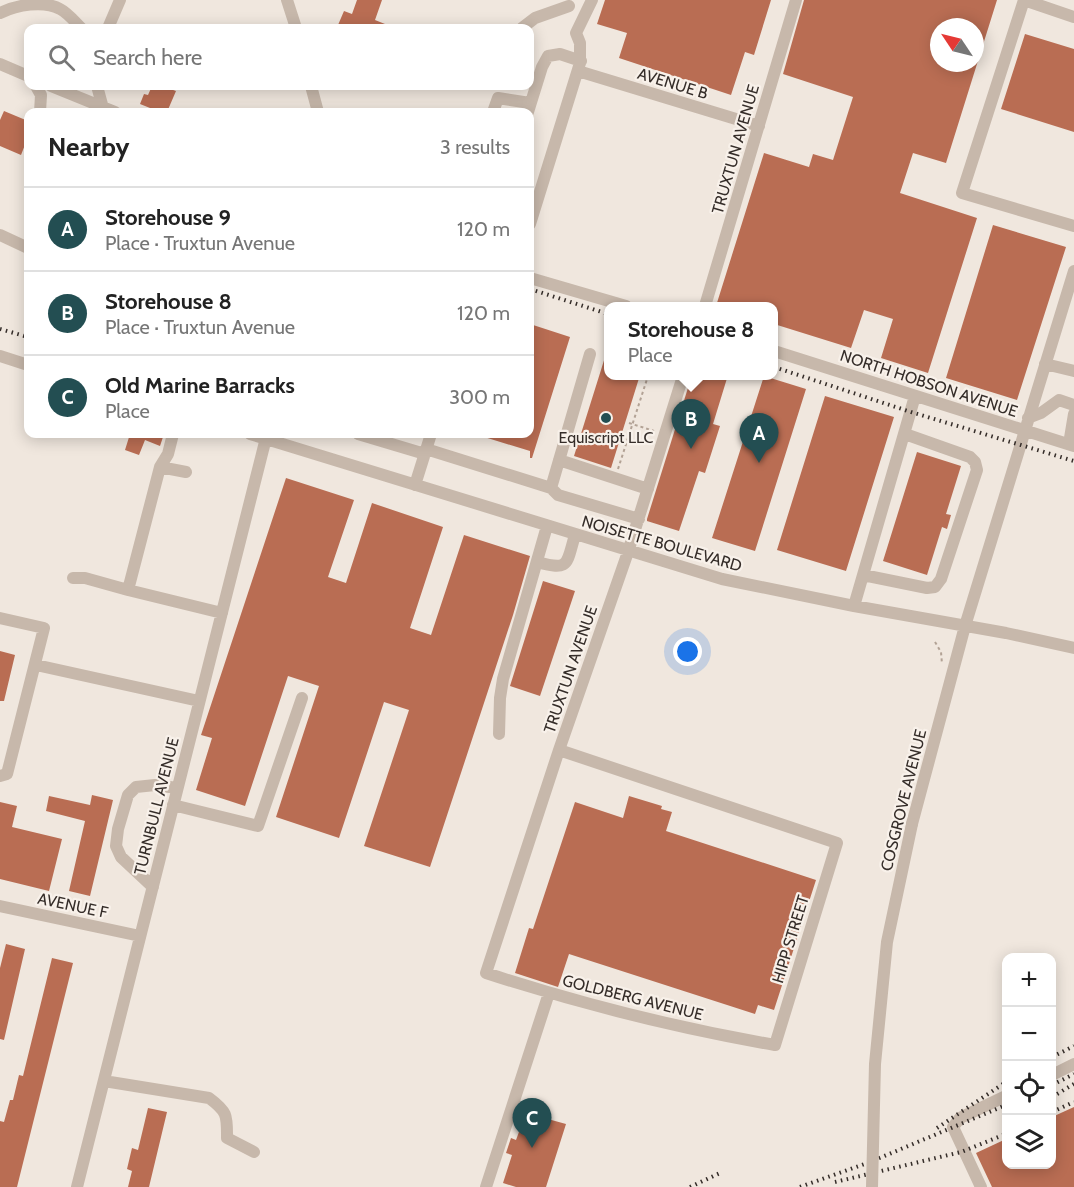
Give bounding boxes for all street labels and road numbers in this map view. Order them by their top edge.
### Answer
street label: AVENUE B [635,64,711,103]
street label: TRUXTUN AVENUE [708,82,763,216]
street label: NORTH HOBSON AVENUE [838,346,1020,421]
street label: NOISETTE BOULEVARD [580,511,744,575]
street label: TRUXTUN AVENUE [540,603,601,735]
street label: COSGROVE AVENUE [877,727,930,873]
street label: TURNBULL AVENUE [130,735,183,877]
street label: AVENUE F [36,889,110,922]
street label: HIPP STREET [768,892,813,985]
street label: GOLDBERG AVENUE [560,971,705,1024]

